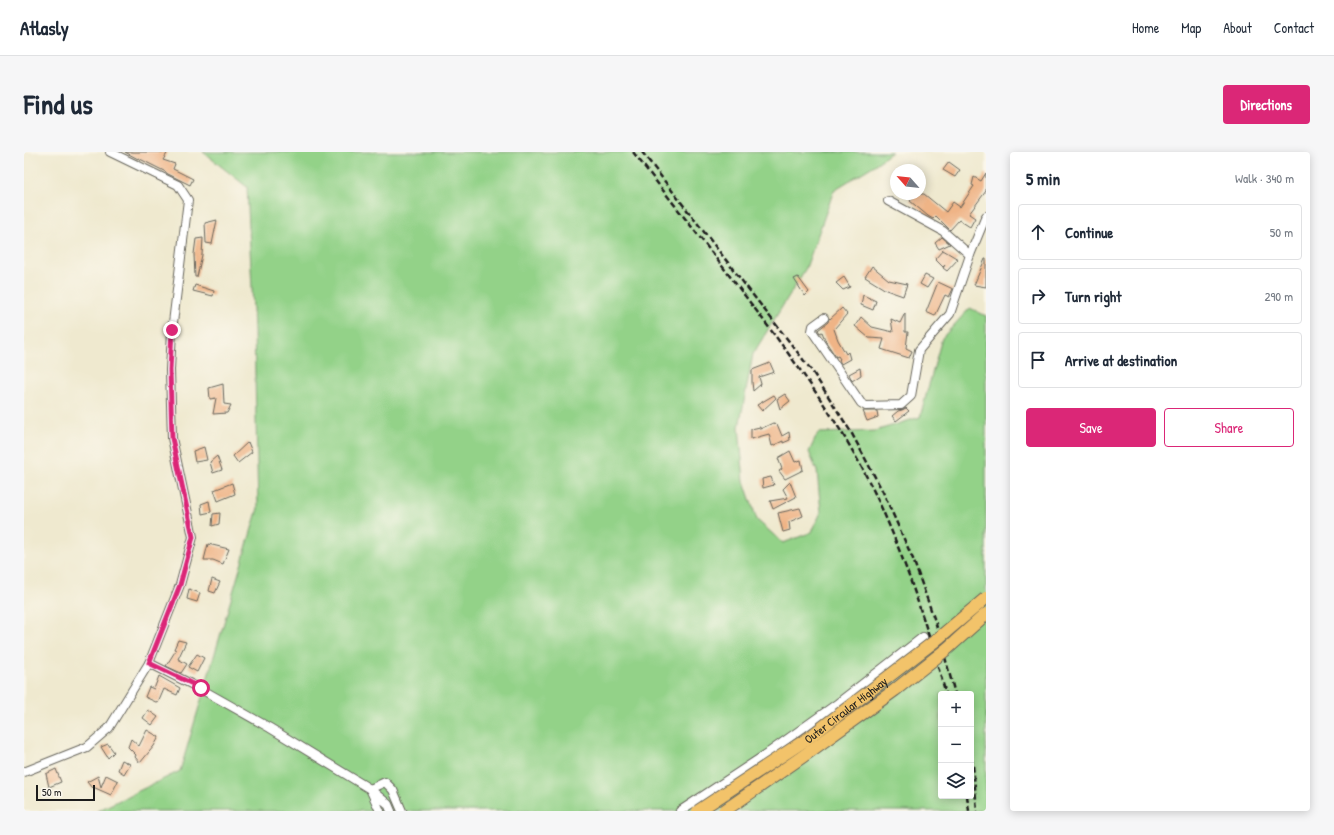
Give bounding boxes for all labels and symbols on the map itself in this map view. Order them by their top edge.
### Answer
north arrow [890,164,926,200]
route end [163,321,181,339]
street label: Outer Circular Highway [800,672,891,747]
route start [192,679,210,697]
scale bar [36,783,95,802]

